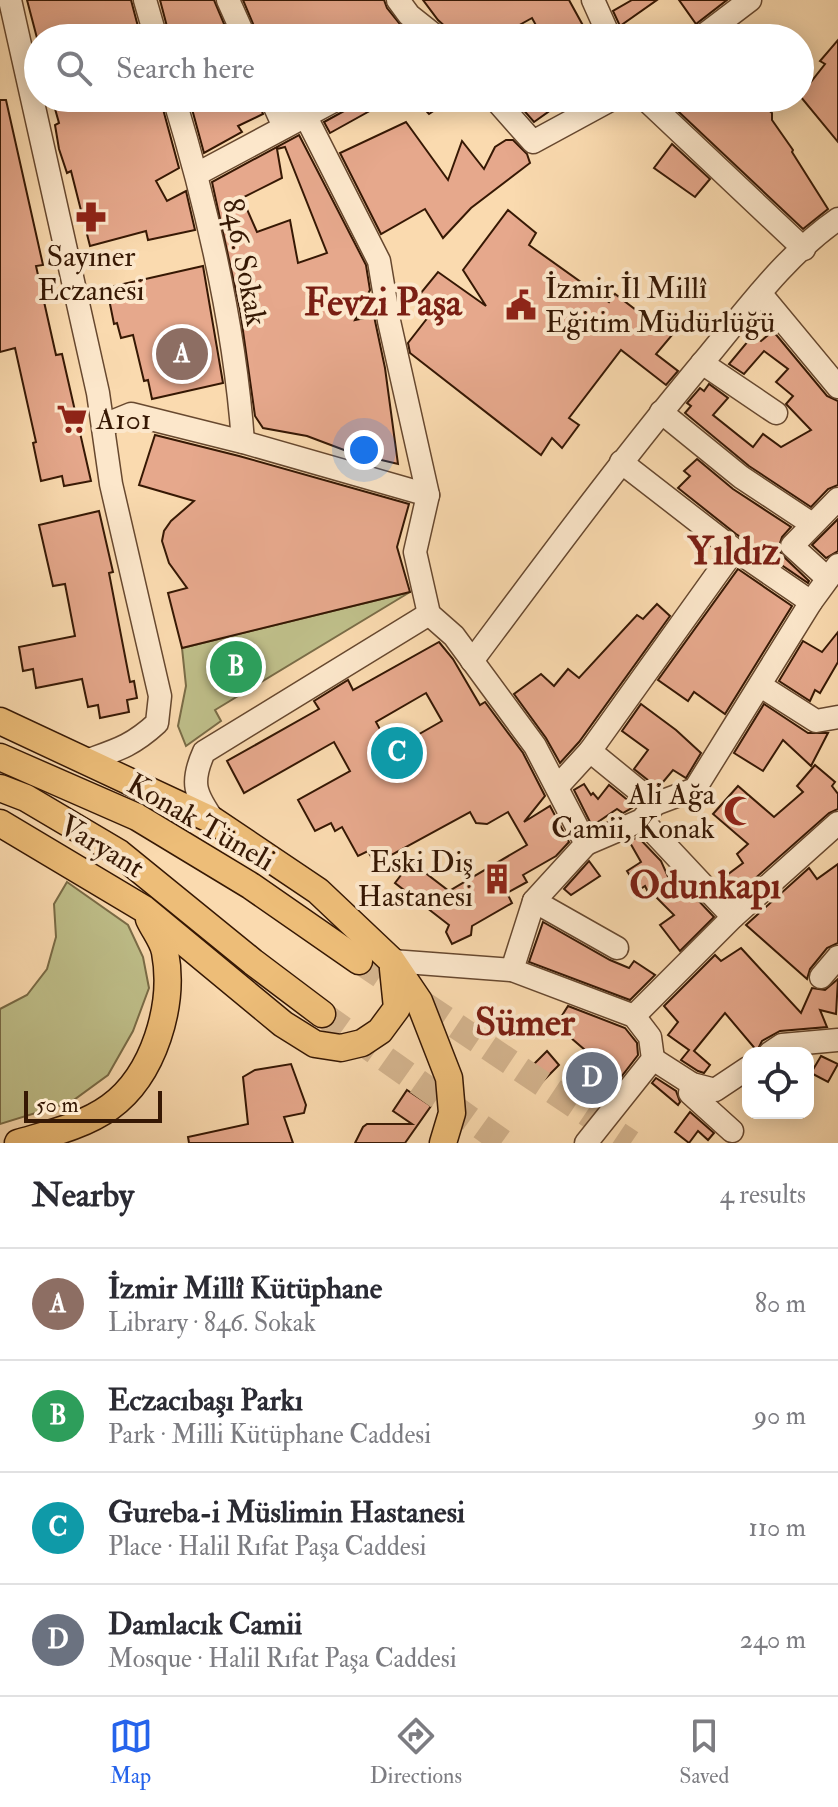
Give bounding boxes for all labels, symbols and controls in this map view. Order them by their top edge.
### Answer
search box [24,24,814,112]
icon: search [52,46,96,90]
text: Search here [116,50,255,87]
street label: 846. Sokak [214,195,275,329]
pharmacy icon: Sayıner Eczanesi [74,200,108,234]
place label: Sayıner Eczanesi [38,238,144,309]
place label: İzmir İl Millî Eğitim Müdürlüğü [545,270,775,341]
district label: Fevzi Paşa [304,279,463,327]
public building icon: İzmir İl Millî Eğitim Müdürlüğü [504,288,538,322]
pin: A [156,324,208,384]
place label: A101 [95,401,152,438]
supermarket icon: A101 [55,402,89,436]
your location [344,430,384,470]
district label: Yıldız [687,528,781,576]
pin: B [210,637,262,697]
pin: C [371,723,423,783]
street label: Konak Tüneli [120,765,281,879]
place label: Ali Ağa Camii, Konak [551,776,716,847]
mosque icon: Ali Ağa Camii, Konak [722,794,756,828]
street label: Varyant [53,807,151,886]
place label: Eski Diş Hastanesi [357,844,473,915]
building icon: Eski Diş Hastanesi [480,862,514,896]
district label: Odunkapı [629,862,781,910]
district label: Sümer [475,999,576,1047]
map controls [742,1047,814,1119]
button: locate [742,1047,814,1119]
pin: D [566,1048,618,1108]
scale bar [24,1087,162,1123]
text: 50 m [36,1091,78,1119]
text: Nearby [32,1174,134,1217]
text: 4 results [720,1179,806,1211]
text: İzmir Millî Kütüphane [108,1270,382,1307]
text: A [50,1288,66,1320]
text: 80 m [755,1288,806,1320]
text: Library · 846. Sokak [108,1307,316,1339]
text: Eczacıbaşı Parkı [108,1382,303,1419]
text: B [49,1400,67,1432]
text: 90 m [754,1400,806,1432]
text: Park · Milli Kütüphane Caddesi [108,1419,431,1451]
text: Gureba-i Müslimin Hastanesi [108,1494,465,1531]
text: C [48,1512,68,1544]
text: 110 m [749,1512,806,1544]
text: Place · Halil Rıfat Paşa Caddesi [108,1531,427,1563]
text: Damlacık Camii [108,1606,302,1643]
text: D [47,1624,69,1656]
text: 240 m [740,1624,806,1656]
text: Mosque · Halil Rıfat Paşa Caddesi [108,1643,457,1675]
tab: Map [109,1714,153,1790]
tab: Directions [370,1714,462,1790]
tab: Saved [679,1714,729,1790]

